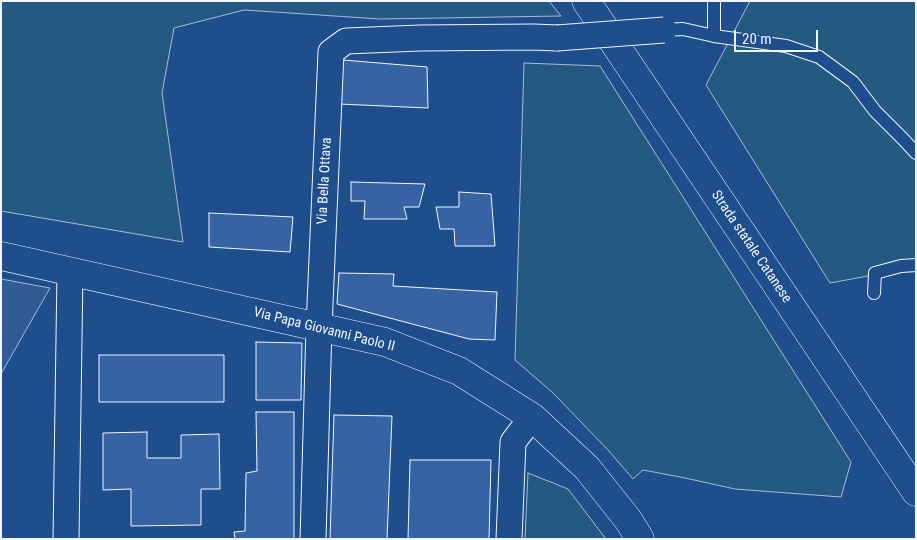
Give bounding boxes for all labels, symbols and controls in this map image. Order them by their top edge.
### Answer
scale bar [737,20,821,52]
text: 20 m [742,30,772,48]
street label: Via Bella Ottava [314,137,336,225]
street label: Strada statale Catanese [707,188,795,306]
street label: Via Papa Giovanni Paolo II [252,304,396,356]

